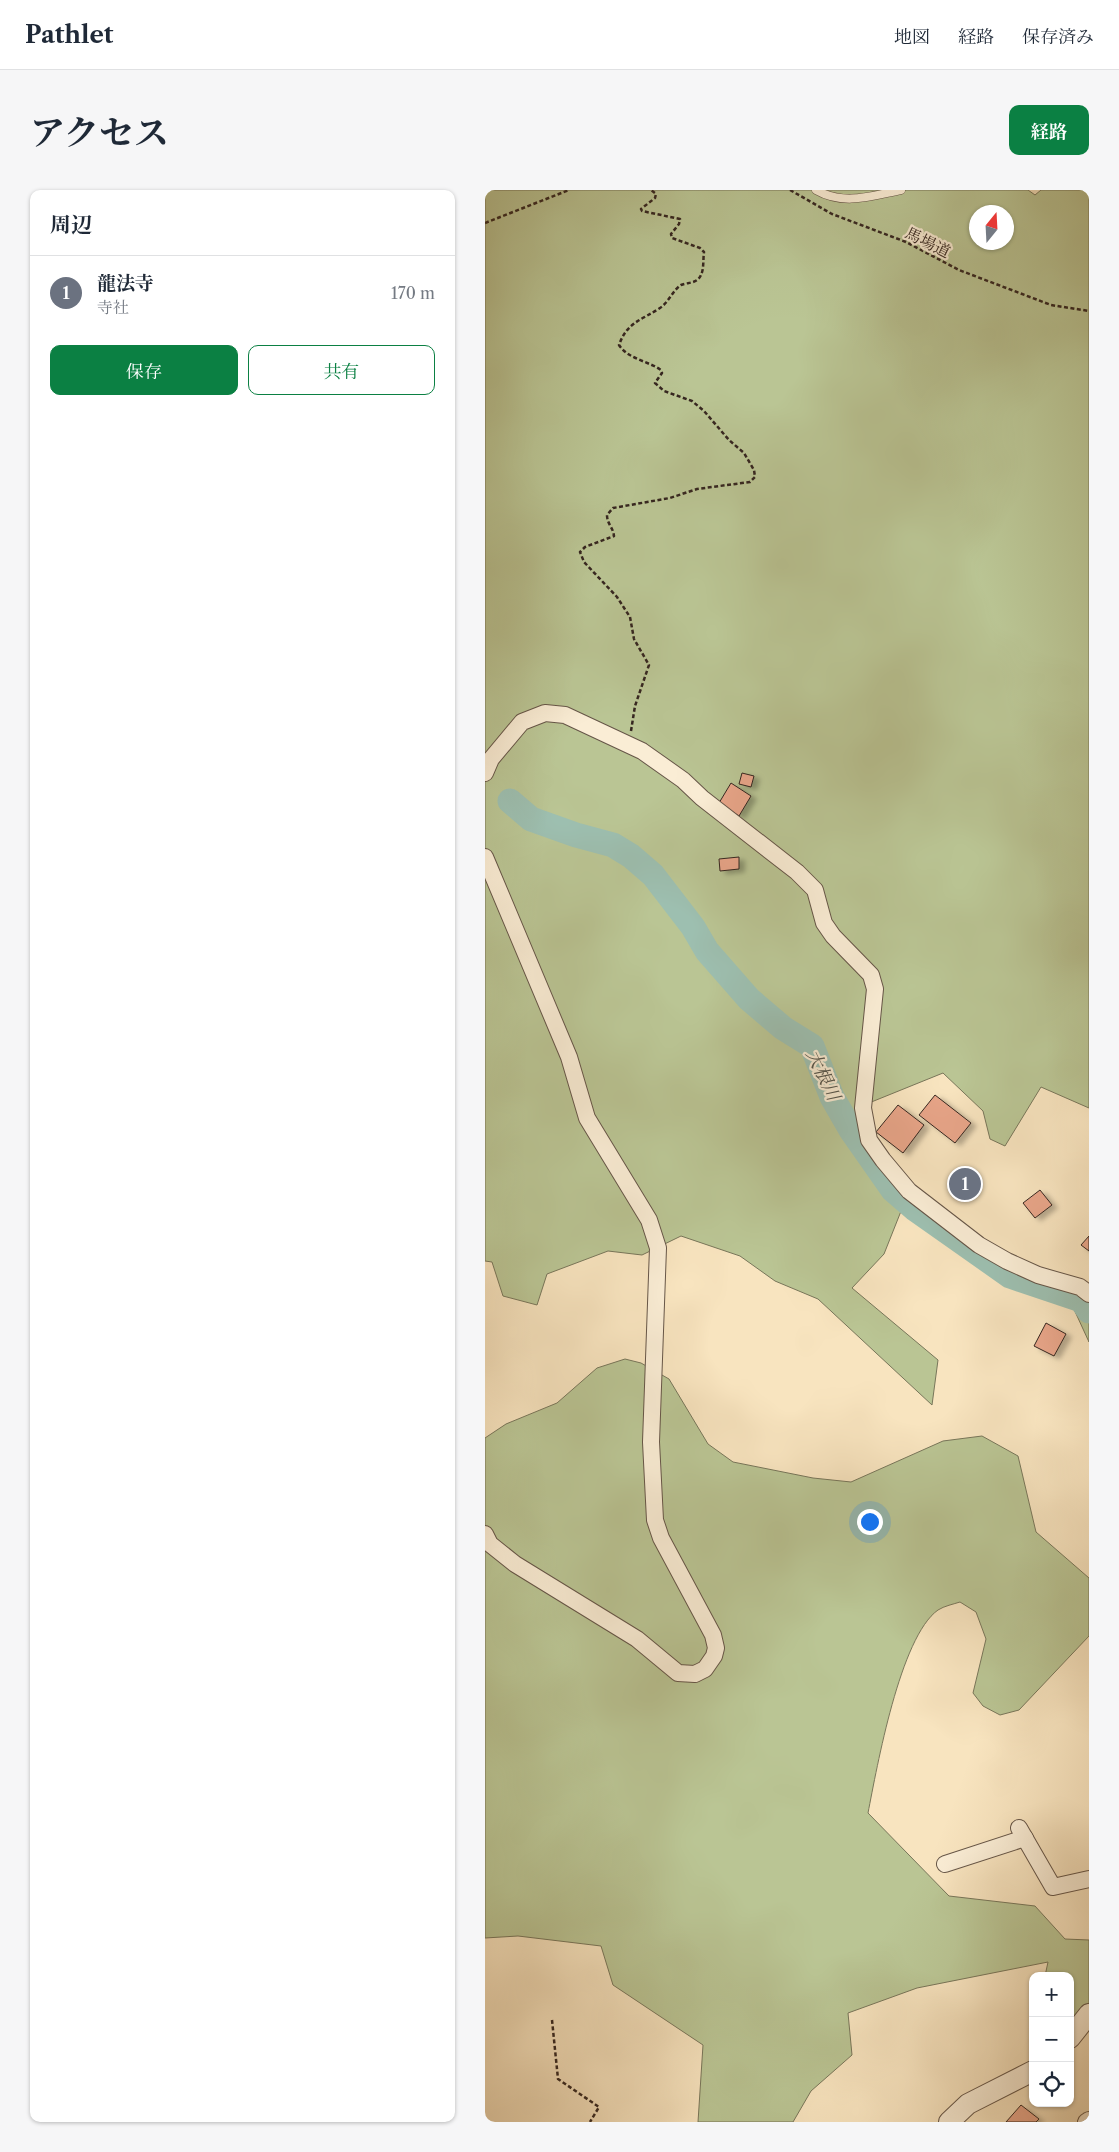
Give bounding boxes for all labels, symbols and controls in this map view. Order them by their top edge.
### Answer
text: Pathlet [25,20,113,49]
text: 地図 [894,26,930,48]
text: 経路 [958,26,994,48]
text: 保存済み [1022,26,1094,48]
button: 経路 [1009,105,1089,155]
text: アクセス [30,111,169,154]
north arrow [969,205,1014,250]
text: 周辺 [50,212,92,237]
street label: 馬場道 [902,222,954,262]
text: 龍法寺 [97,272,154,295]
text: 1 [62,283,70,303]
text: 170 m [391,283,435,303]
text: 寺社 [97,297,129,317]
button: 保存 [50,345,238,395]
button: 共有 [248,345,435,395]
water label: 大根川 [801,1046,846,1106]
pin: 1 [949,1165,981,1203]
your location [857,1509,883,1535]
map controls [1029,1972,1074,2107]
button: + [1029,1972,1074,2017]
button: − [1029,2017,1074,2062]
button: locate [1029,2062,1074,2107]

